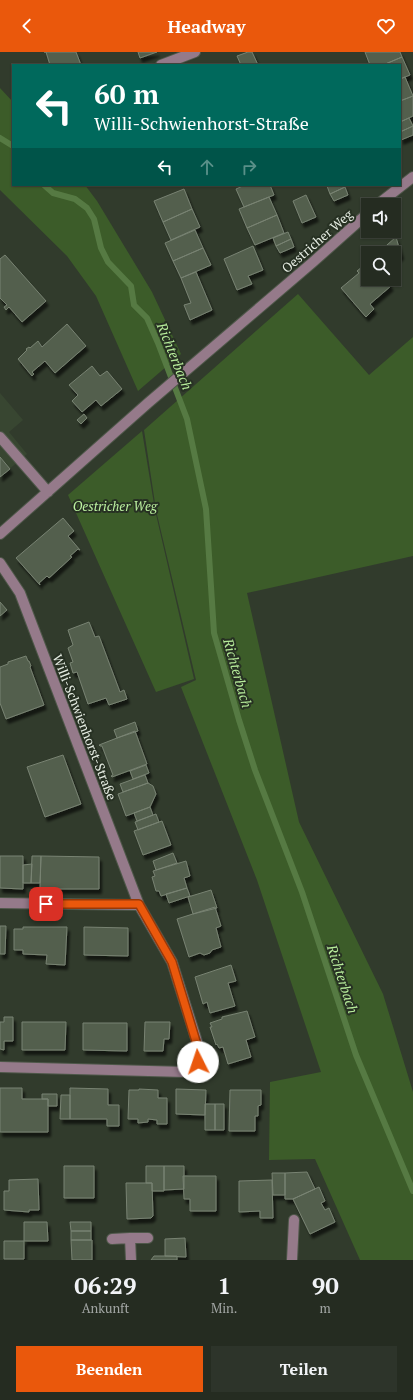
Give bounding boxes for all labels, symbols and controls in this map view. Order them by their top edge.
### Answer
text: Headway [168,14,245,38]
icon: back [16,15,38,37]
icon: heart [375,15,397,37]
text: 60 m [94,75,159,112]
icon: left [28,80,80,132]
text: Willi-Schwienhorst-Straße [94,111,309,135]
icon: left [154,156,176,178]
icon: ahead [196,156,218,178]
icon: right [238,156,260,178]
map controls [361,198,401,286]
button: sound [361,198,401,238]
street label: Oestricher Weg [278,205,356,277]
button: search [361,246,401,286]
water label: Richterbach [152,319,197,393]
park label: Oestricher Weg [73,497,158,515]
water label: Richterbach [219,635,257,710]
street label: Willi-Schwienhorst-Straße [49,651,121,803]
pin [29,887,63,921]
icon: arrive [35,893,57,915]
water label: Richterbach [323,941,363,1016]
position arrow [177,1041,219,1083]
text: 06:29 [74,1269,137,1301]
text: 1 [217,1269,231,1301]
text: 90 [312,1269,339,1301]
text: Ankunft [82,1299,129,1317]
text: Min. [211,1299,237,1317]
text: m [320,1299,331,1317]
button: Beenden [16,1346,203,1392]
button: Teilen [211,1346,397,1392]

